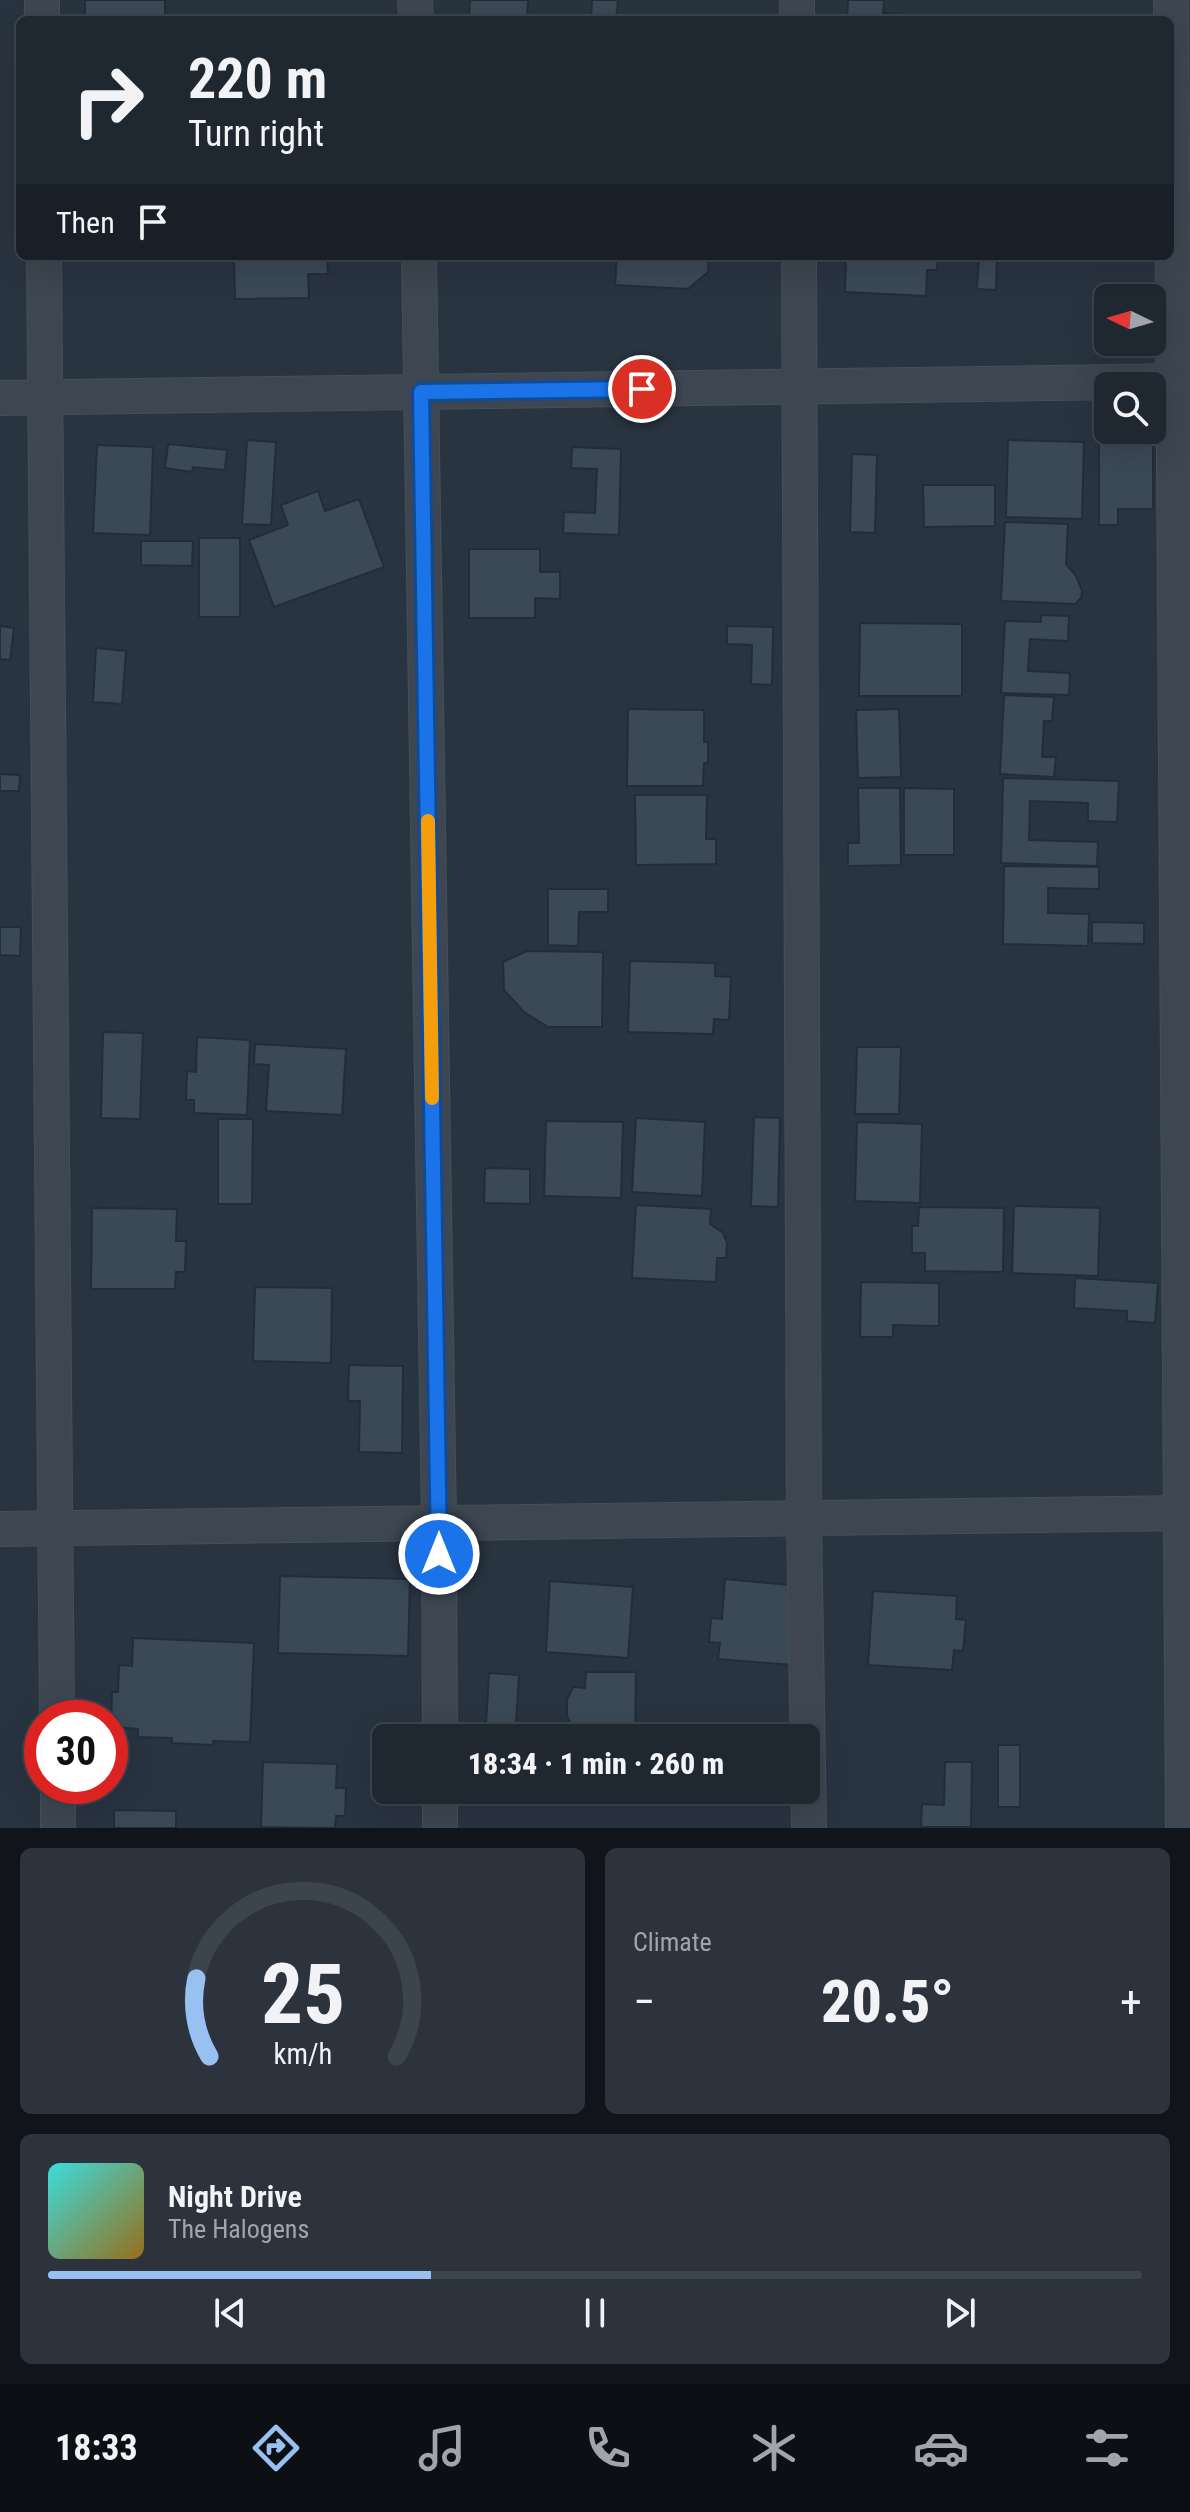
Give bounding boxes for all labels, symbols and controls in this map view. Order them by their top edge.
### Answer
text: 220 m [188,46,327,112]
icon: right [56,48,160,152]
text: Turn right [188,113,324,155]
icon: arrive [131,200,175,244]
text: Then [56,205,115,240]
north arrow [1094,284,1166,356]
map controls [1094,284,1166,444]
pin [608,355,676,423]
icon: arrive [620,367,664,411]
button: search [1094,372,1166,444]
position arrow [397,1512,481,1596]
speed limit sign: 30 [24,1700,128,1804]
text: 18:34 · 1 min · 260 m [468,1746,724,1781]
text: Climate [633,1927,712,1957]
text: 25 [260,1946,345,2043]
text: 20.5° [821,1966,954,2037]
text: − [633,1976,655,2028]
text: + [1120,1976,1142,2028]
text: km/h [273,2037,332,2071]
text: Night Drive [168,2179,302,2214]
text: The Halogens [168,2214,309,2244]
icon: previous [208,2291,252,2335]
icon: pause [573,2291,617,2335]
icon: next [938,2291,982,2335]
icon: directions [248,2420,304,2476]
icon: music [414,2420,470,2476]
icon: phone [580,2420,636,2476]
icon: climate [746,2420,802,2476]
icon: car [913,2420,969,2476]
icon: filters [1079,2420,1135,2476]
text: 18:33 [55,2427,138,2469]

